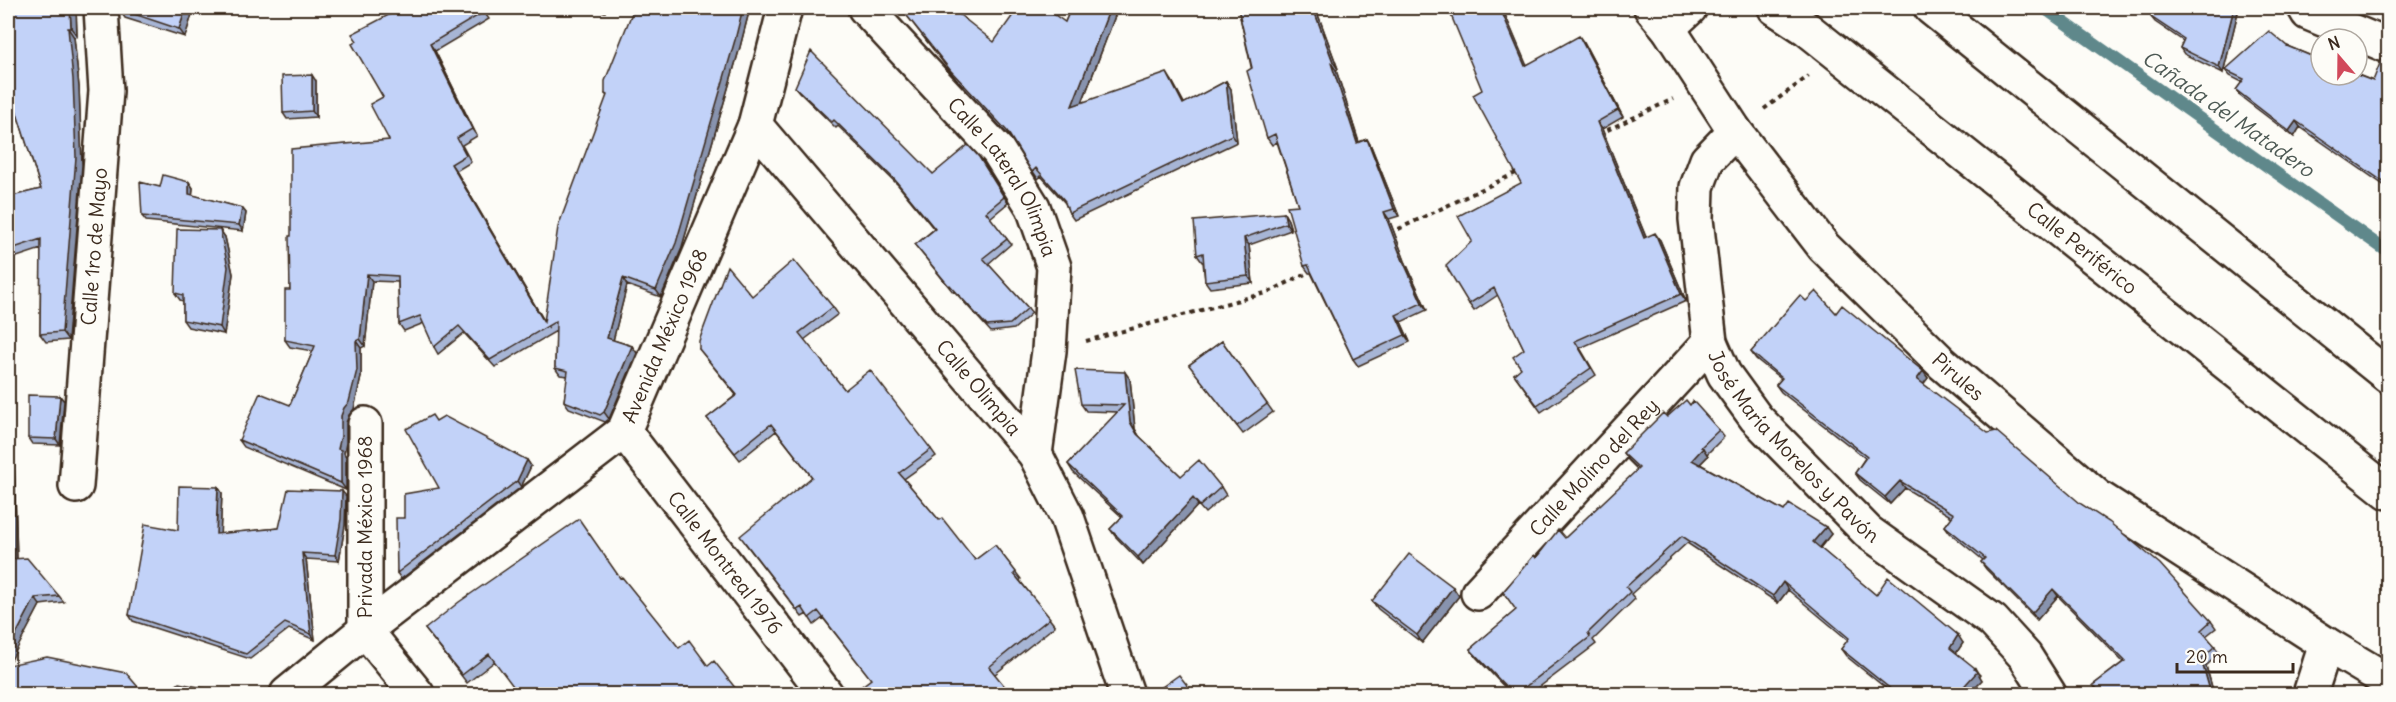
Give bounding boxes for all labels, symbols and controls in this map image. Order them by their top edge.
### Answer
north arrow [2309,27,2369,87]
text: N [2325,32,2342,54]
water label: Cañada del Matadero [2137,44,2321,184]
street label: Calle Lateral Olimpia [943,92,1062,260]
street label: Calle 1ro de Mayo [75,167,112,326]
street label: Calle Periférico [2022,196,2143,299]
street label: Avenida México 1968 [616,245,713,427]
street label: Calle Olimpia [931,334,1027,441]
street label: José María Morelos y Pavón [1703,346,1884,548]
street label: Pirules [1927,347,1990,406]
street label: Calle Molino del Rey [1524,393,1664,541]
street label: Privada México 1968 [352,435,377,619]
street label: Calle Montreal 1976 [663,486,788,639]
scale bar [2177,636,2292,674]
text: 20 m [2186,645,2228,668]

